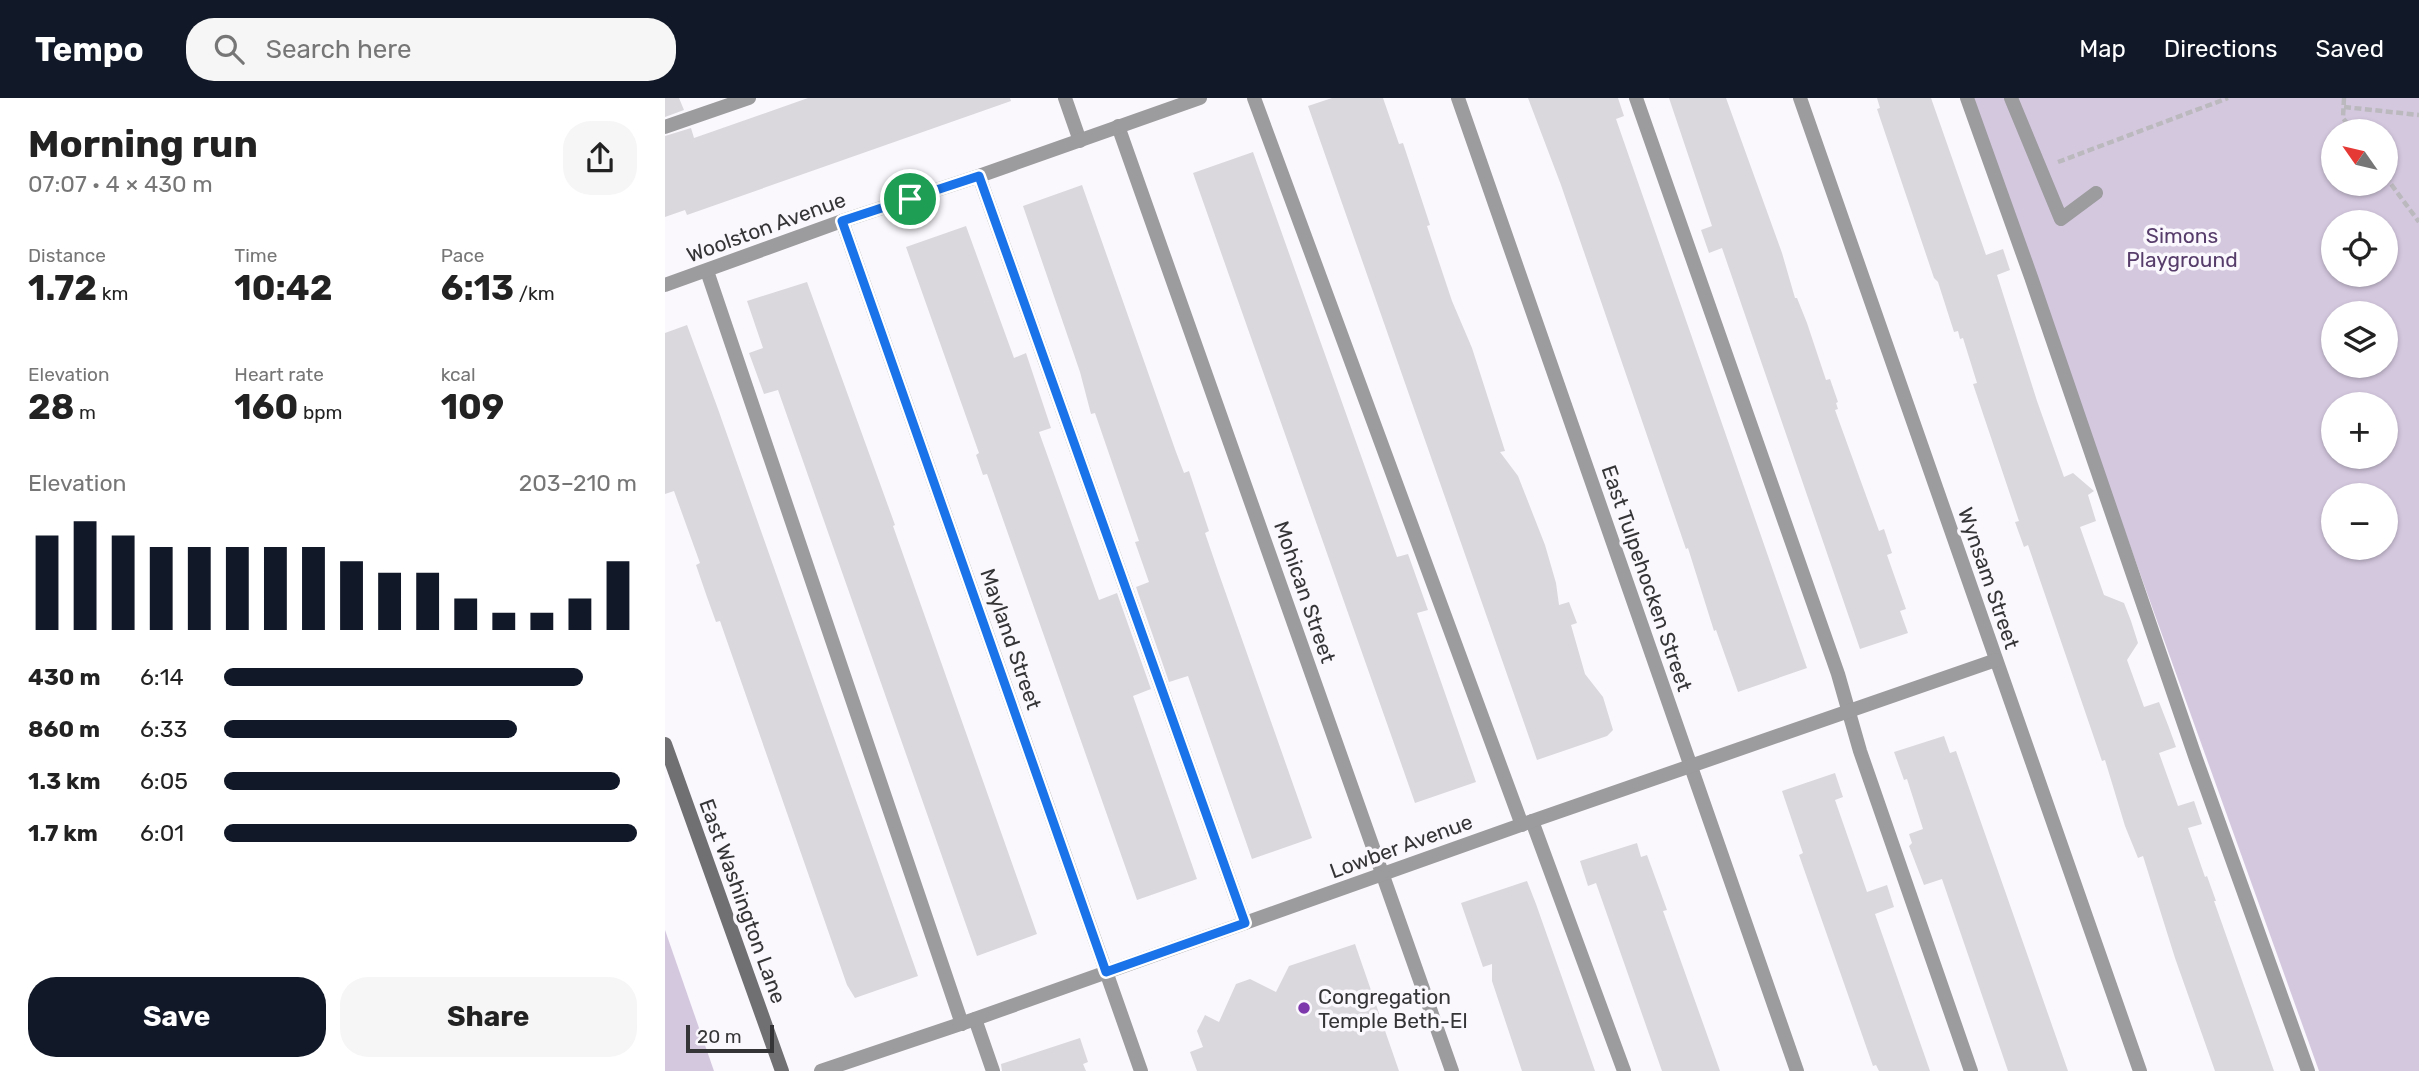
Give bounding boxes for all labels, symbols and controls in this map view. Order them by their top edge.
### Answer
search box [186,18,676,81]
text: Tempo [35,30,144,69]
icon: search [210,30,248,68]
text: Search here [266,34,412,65]
text: Map [2079,35,2126,63]
text: Directions [2164,35,2277,63]
text: Saved [2315,35,2384,63]
north arrow [2321,119,2397,196]
map controls [2321,119,2398,560]
text: Morning run [28,121,258,167]
button: share [563,121,637,195]
pin [880,169,940,229]
text: 07:07 · 4 × 430 m [28,170,213,198]
icon: arrive [891,180,929,218]
street label: Woolston Avenue [683,187,849,267]
button: locate [2321,210,2398,287]
park label: Simons Playground [2126,223,2238,272]
text: Distance [28,244,106,267]
text: Time [234,244,277,267]
text: Pace [441,244,484,267]
text: 1.72 [28,267,97,309]
text: 10:42 [234,267,332,309]
text: 6:13 [441,267,514,309]
text: km [97,282,128,305]
text: /km [514,282,555,305]
button: layers [2321,301,2398,378]
text: Elevation [28,363,109,386]
text: Heart rate [234,363,324,386]
text: kcal [441,363,476,386]
text: 28 [28,386,74,428]
text: 160 [234,386,298,428]
text: 109 [441,386,504,428]
button: + [2321,392,2398,469]
text: m [74,401,96,424]
text: bpm [298,401,343,424]
street label: East Tulpehocken Street [1597,462,1697,694]
text: Elevation [28,469,127,497]
text: 203–210 m [519,469,637,497]
button: − [2321,483,2398,560]
street label: Wynsam Street [1953,504,2025,652]
street label: Mohican Street [1269,518,1341,666]
street label: Mayland Street [975,565,1047,713]
text: 430 m [28,663,100,691]
text: 6:14 [140,663,184,691]
text: 860 m [28,715,100,743]
text: 6:33 [140,715,187,743]
text: 1.3 km [28,767,101,795]
text: 6:05 [140,767,188,795]
street label: East Washington Lane [694,795,792,1007]
street label: Lowber Avenue [1326,809,1476,883]
text: 1.7 km [28,819,98,847]
text: 6:01 [140,819,184,847]
button: Save [28,977,326,1057]
button: Share [340,977,637,1057]
place label: Congregation Temple Beth-El [1318,984,1468,1033]
marker: Congregation Temple Beth-El [1296,1000,1312,1016]
scale bar [686,1022,773,1054]
text: 20 m [697,1025,742,1048]

